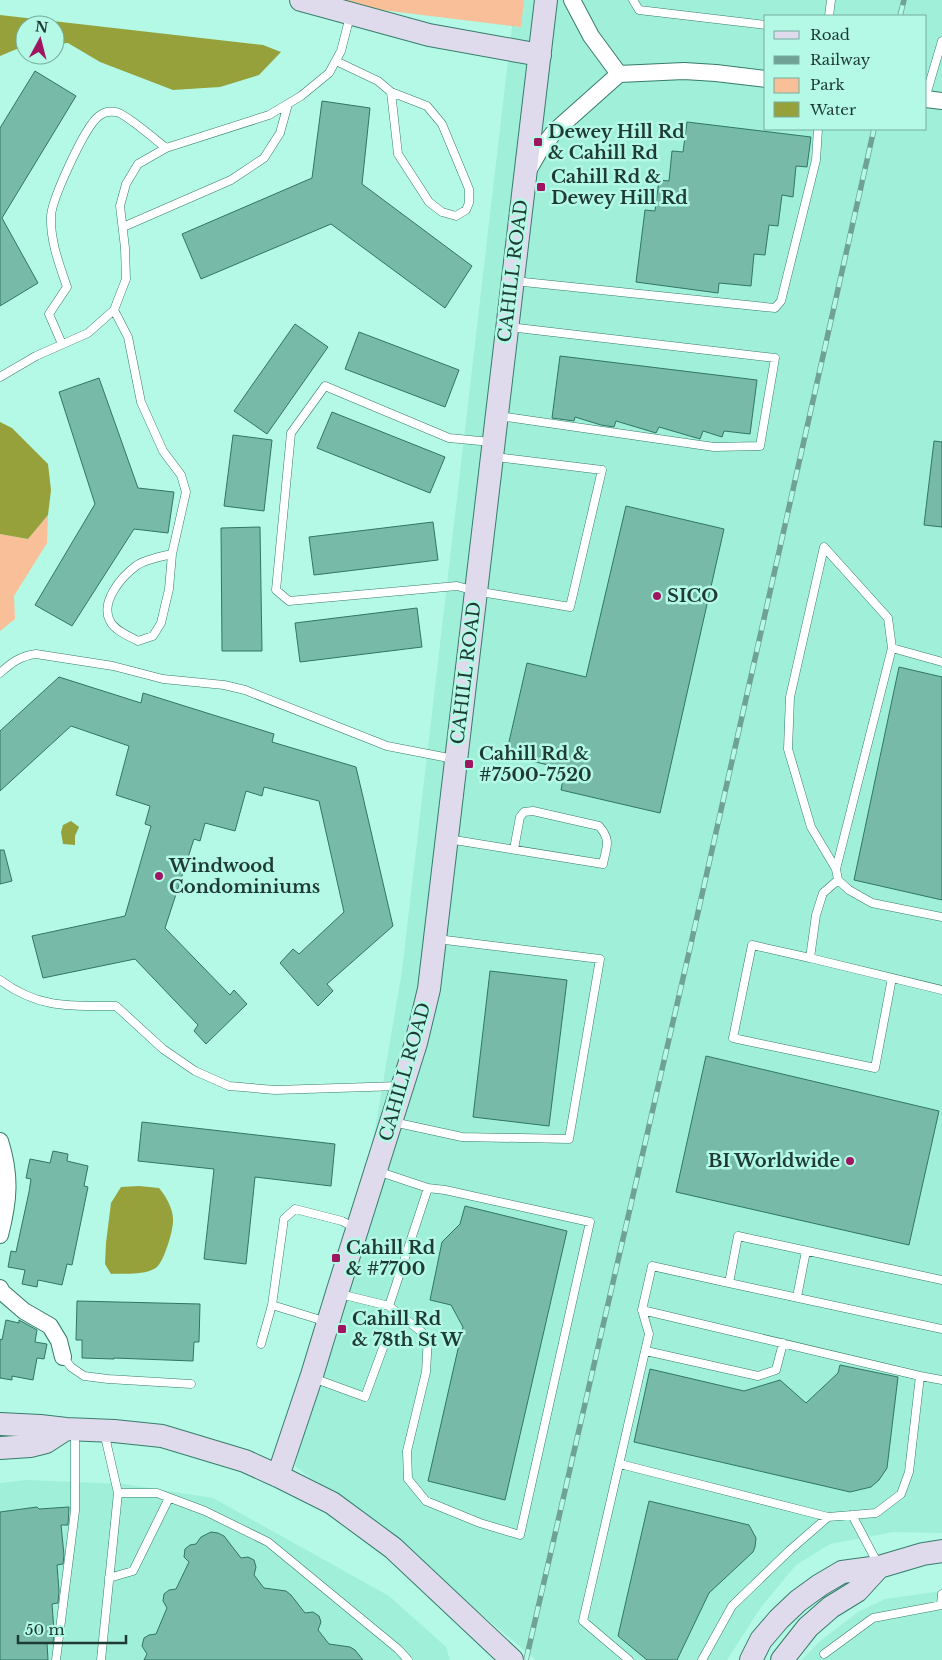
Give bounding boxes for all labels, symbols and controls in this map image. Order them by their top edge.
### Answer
north arrow [15,15,65,65]
legend [764,15,927,130]
text: N [34,17,49,37]
text: Road [810,25,850,44]
text: Railway [810,50,871,69]
text: Park [810,75,846,94]
text: Water [809,100,857,119]
place label: Dewey Hill Rd & Cahill Rd [548,121,685,164]
marker: Dewey Hill Rd & Cahill Rd [532,136,544,148]
place label: Cahill Rd & Dewey Hill Rd [551,166,688,209]
marker: Cahill Rd & Dewey Hill Rd [535,181,547,193]
street label: CAHILL ROAD [493,198,533,344]
place label: SICO [667,585,718,607]
marker: SICO [651,590,663,602]
street label: CAHILL ROAD [446,600,486,746]
place label: Cahill Rd & #7500-7520 [479,743,592,786]
marker: Cahill Rd & #7500-7520 [463,758,475,770]
place label: Windwood Condominiums [168,855,320,898]
marker: Windwood Condominiums [153,870,165,882]
street label: CAHILL ROAD [375,1000,435,1144]
place label: BI Worldwide [708,1150,840,1172]
marker: BI Worldwide [844,1155,856,1167]
place label: Cahill Rd & #7700 [346,1237,436,1280]
marker: Cahill Rd & #7700 [330,1252,342,1264]
place label: Cahill Rd & 78th St W [352,1308,464,1351]
marker: Cahill Rd & 78th St W [336,1323,348,1335]
scale bar [18,1612,125,1644]
text: 50 m [25,1620,65,1639]

